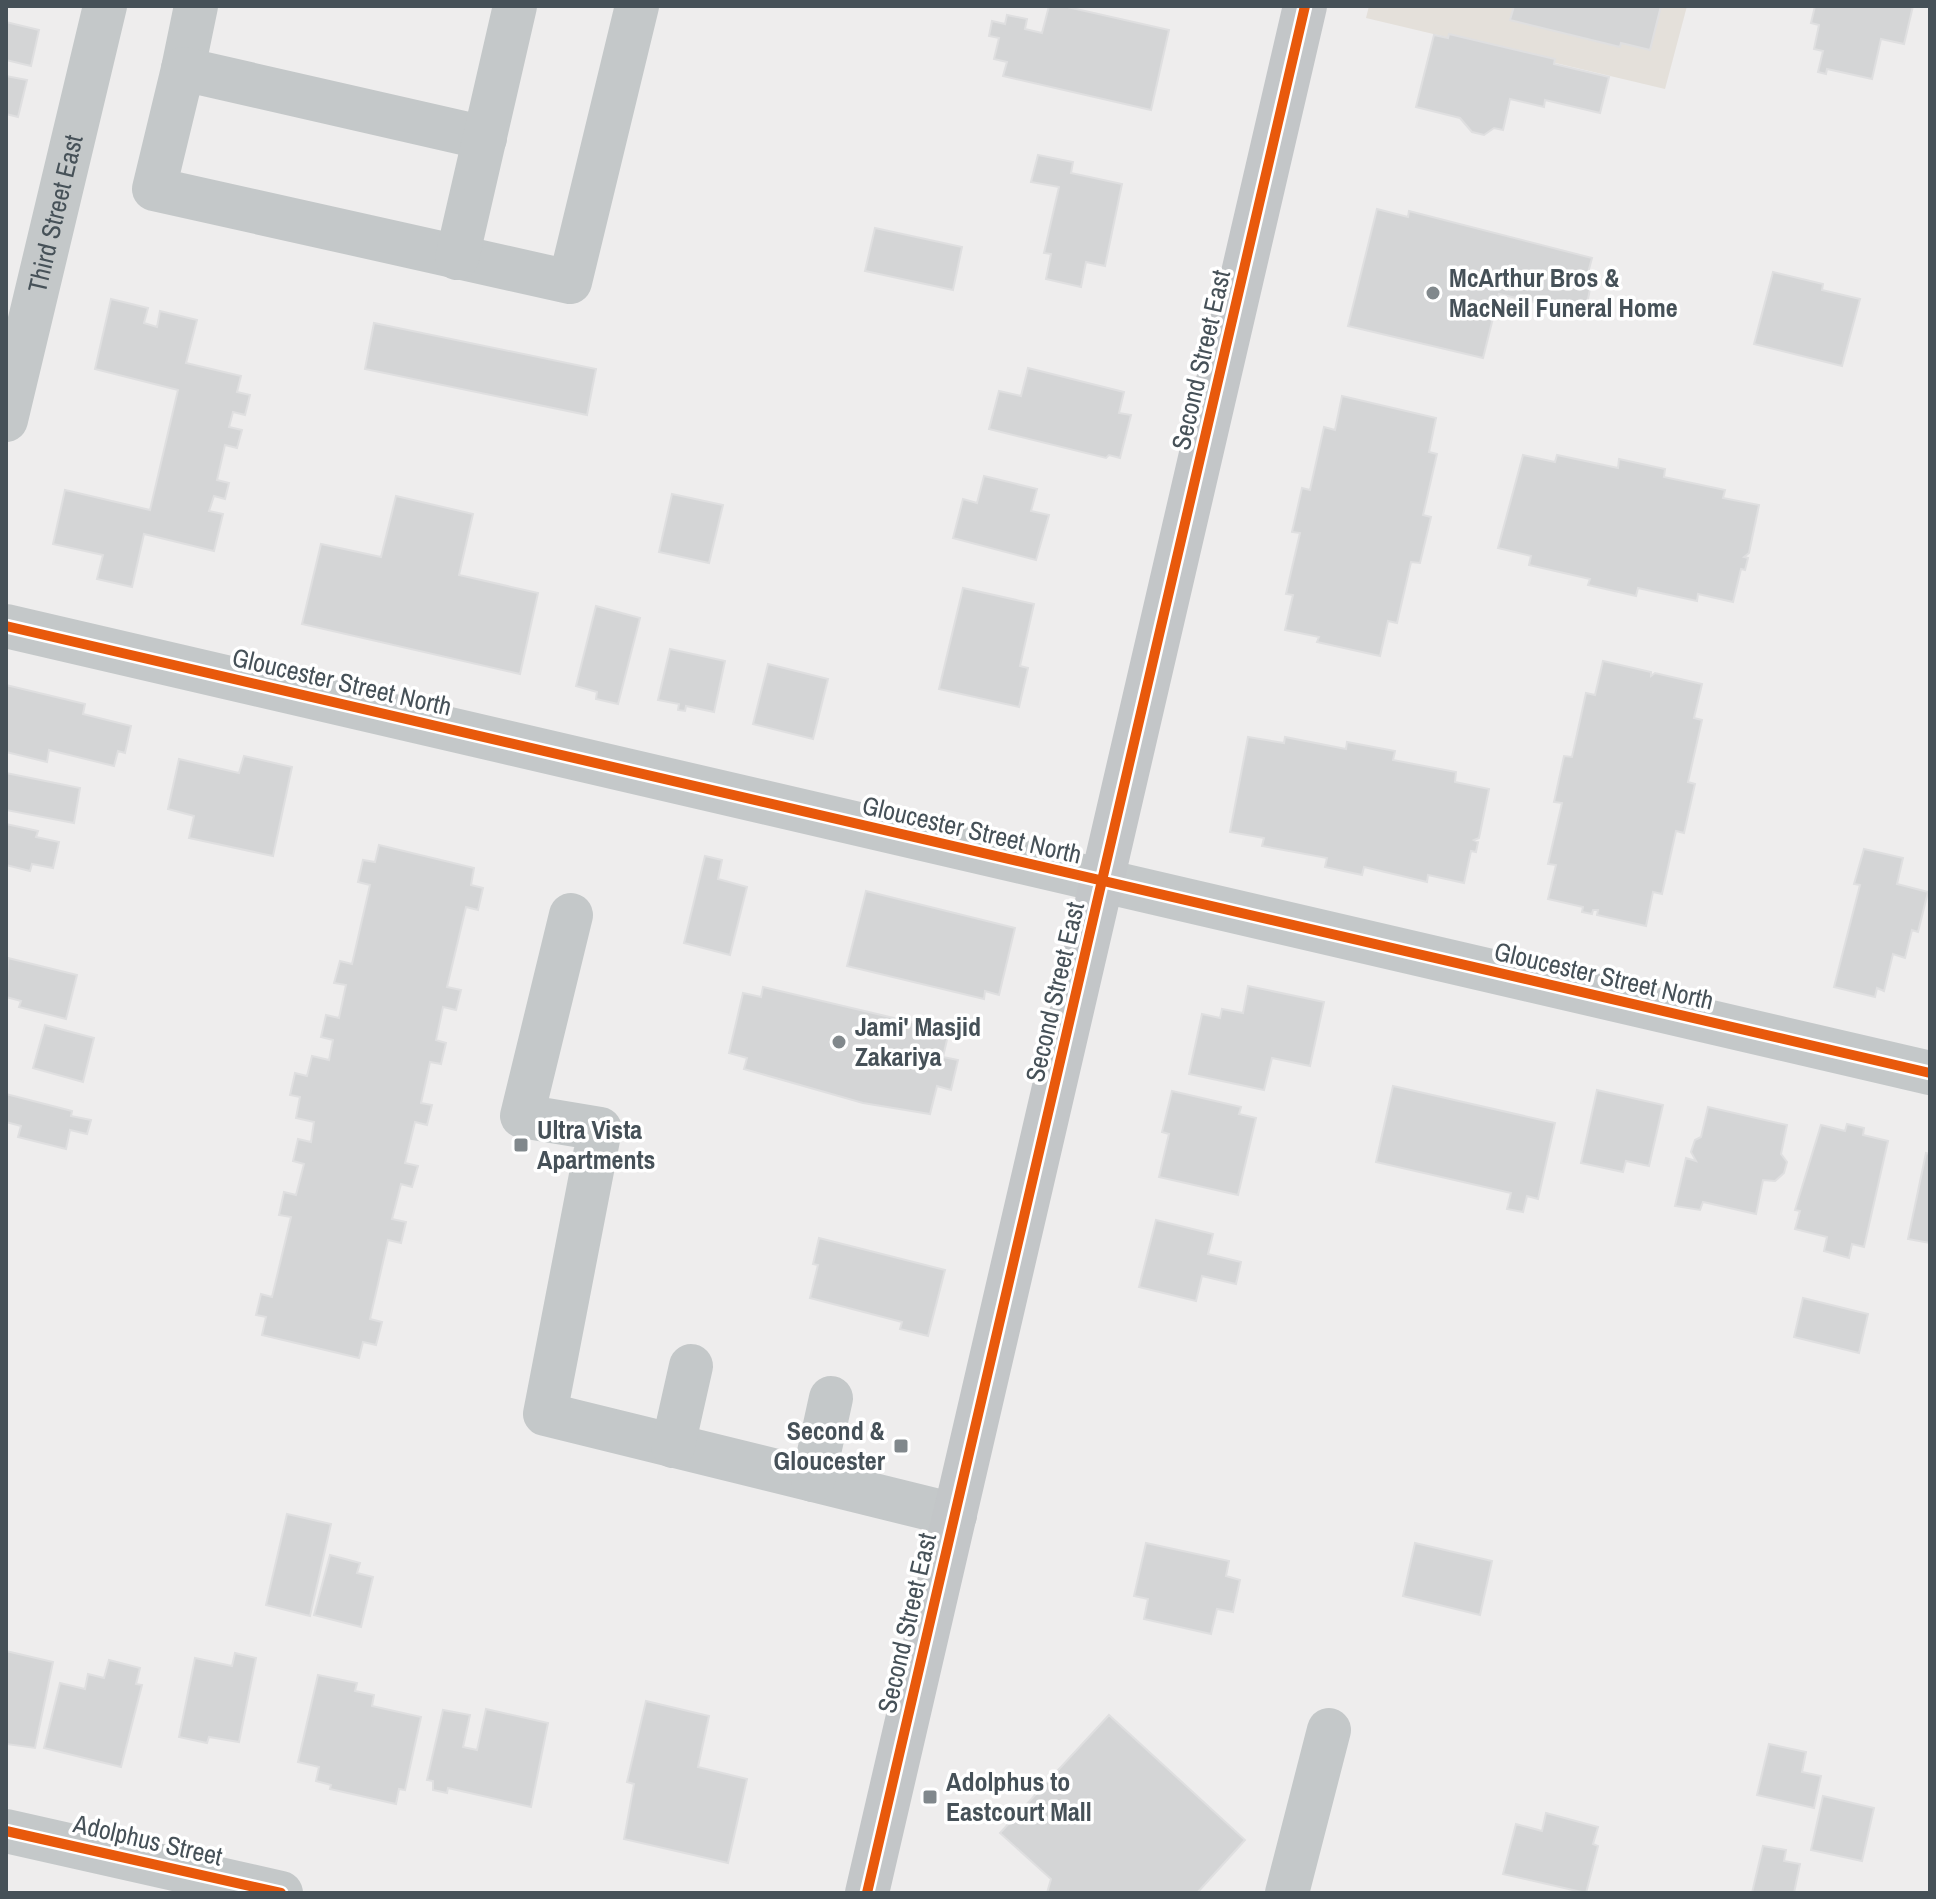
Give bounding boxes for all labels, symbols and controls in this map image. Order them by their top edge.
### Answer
street label: Third Street East [19,131,91,296]
place label: McArthur Bros & MacNeil Funeral Home [1449,260,1678,325]
street label: Second Street East [1163,266,1238,453]
marker: McArthur Bros & MacNeil Funeral Home [1424,284,1442,302]
street label: Gloucester Street North [229,639,455,724]
street label: Gloucester Street North [859,787,1085,872]
street label: Second Street East [1017,898,1092,1085]
street label: Gloucester Street North [1491,933,1717,1018]
place label: Jami' Masjid Zakariya [855,1009,981,1074]
marker: Jami' Masjid Zakariya [830,1033,848,1051]
place label: Ultra Vista Apartments [537,1112,655,1177]
marker: Ultra Vista Apartments [512,1136,530,1154]
place label: Second & Gloucester [774,1413,886,1478]
marker: Second & Gloucester [892,1437,910,1455]
street label: Second Street East [869,1529,944,1716]
place label: Adolphus to Eastcourt Mall [946,1764,1092,1829]
marker: Adolphus to Eastcourt Mall [921,1788,939,1806]
street label: Adolphus Street [69,1805,226,1874]

